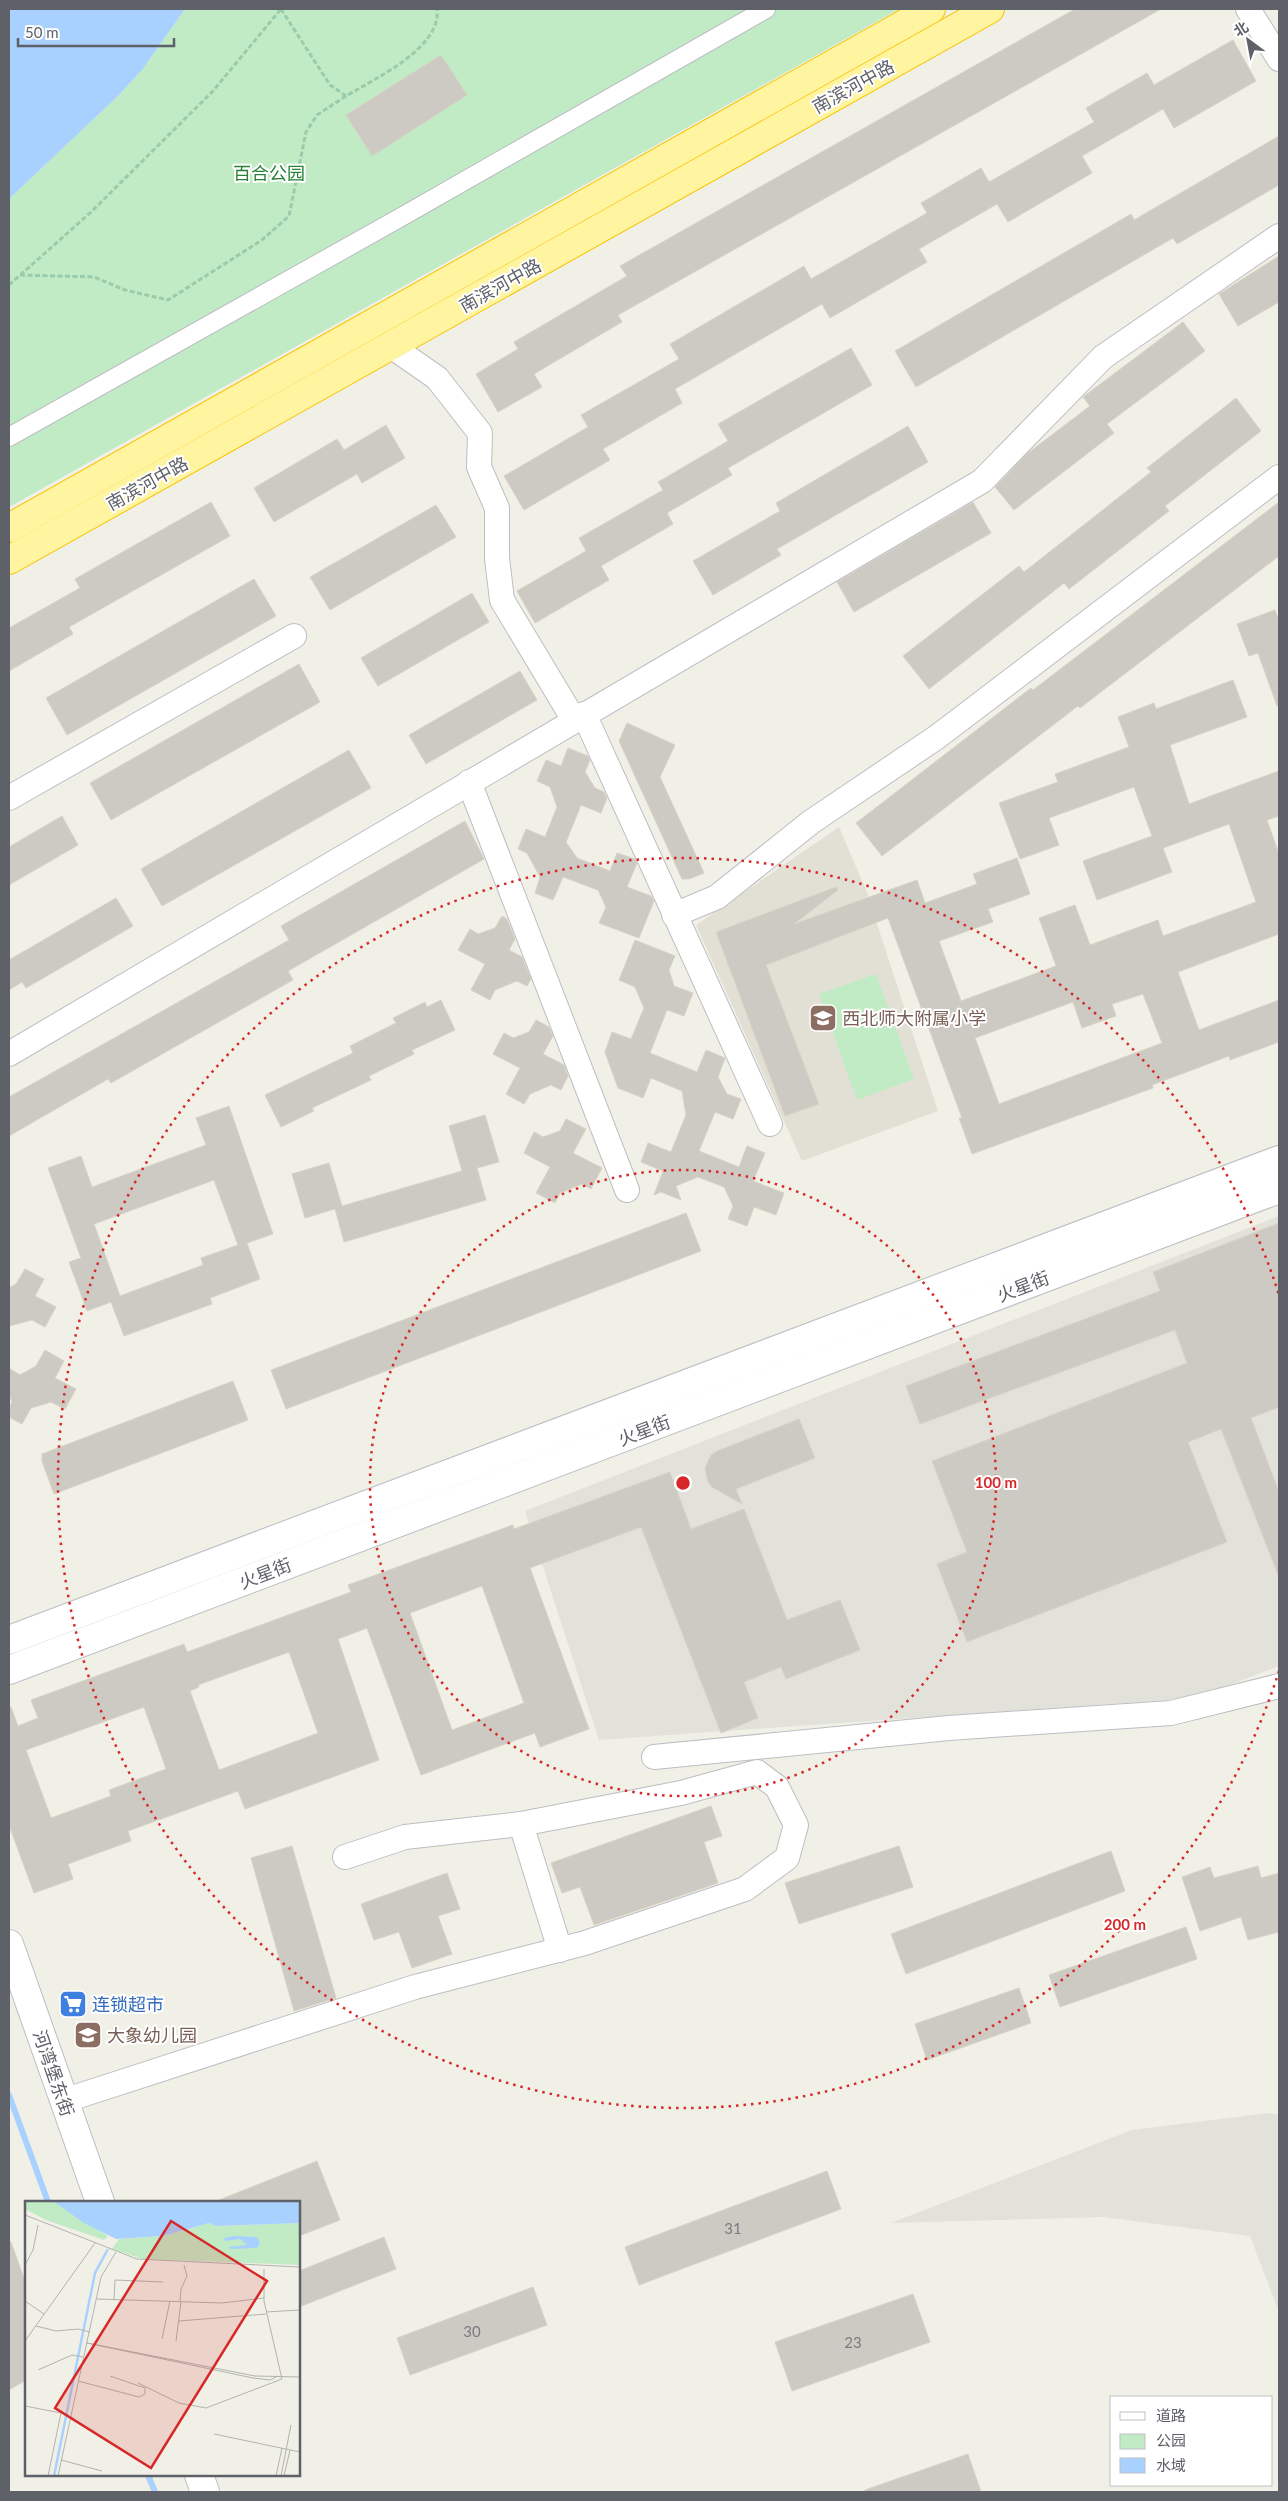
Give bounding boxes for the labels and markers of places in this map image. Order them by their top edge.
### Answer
school or university icon: 西北师大附属小学 [808,1003,838,1033]
place label: 西北师大附属小学 [842,1007,986,1029]
centre of rings [674,1474,692,1492]
supermarket icon: 连锁超市 [58,1989,88,2019]
place label: 连锁超市 [92,1993,164,2015]
school or university icon: 大象幼儿园 [73,2020,103,2050]
place label: 大象幼儿园 [107,2024,197,2046]

